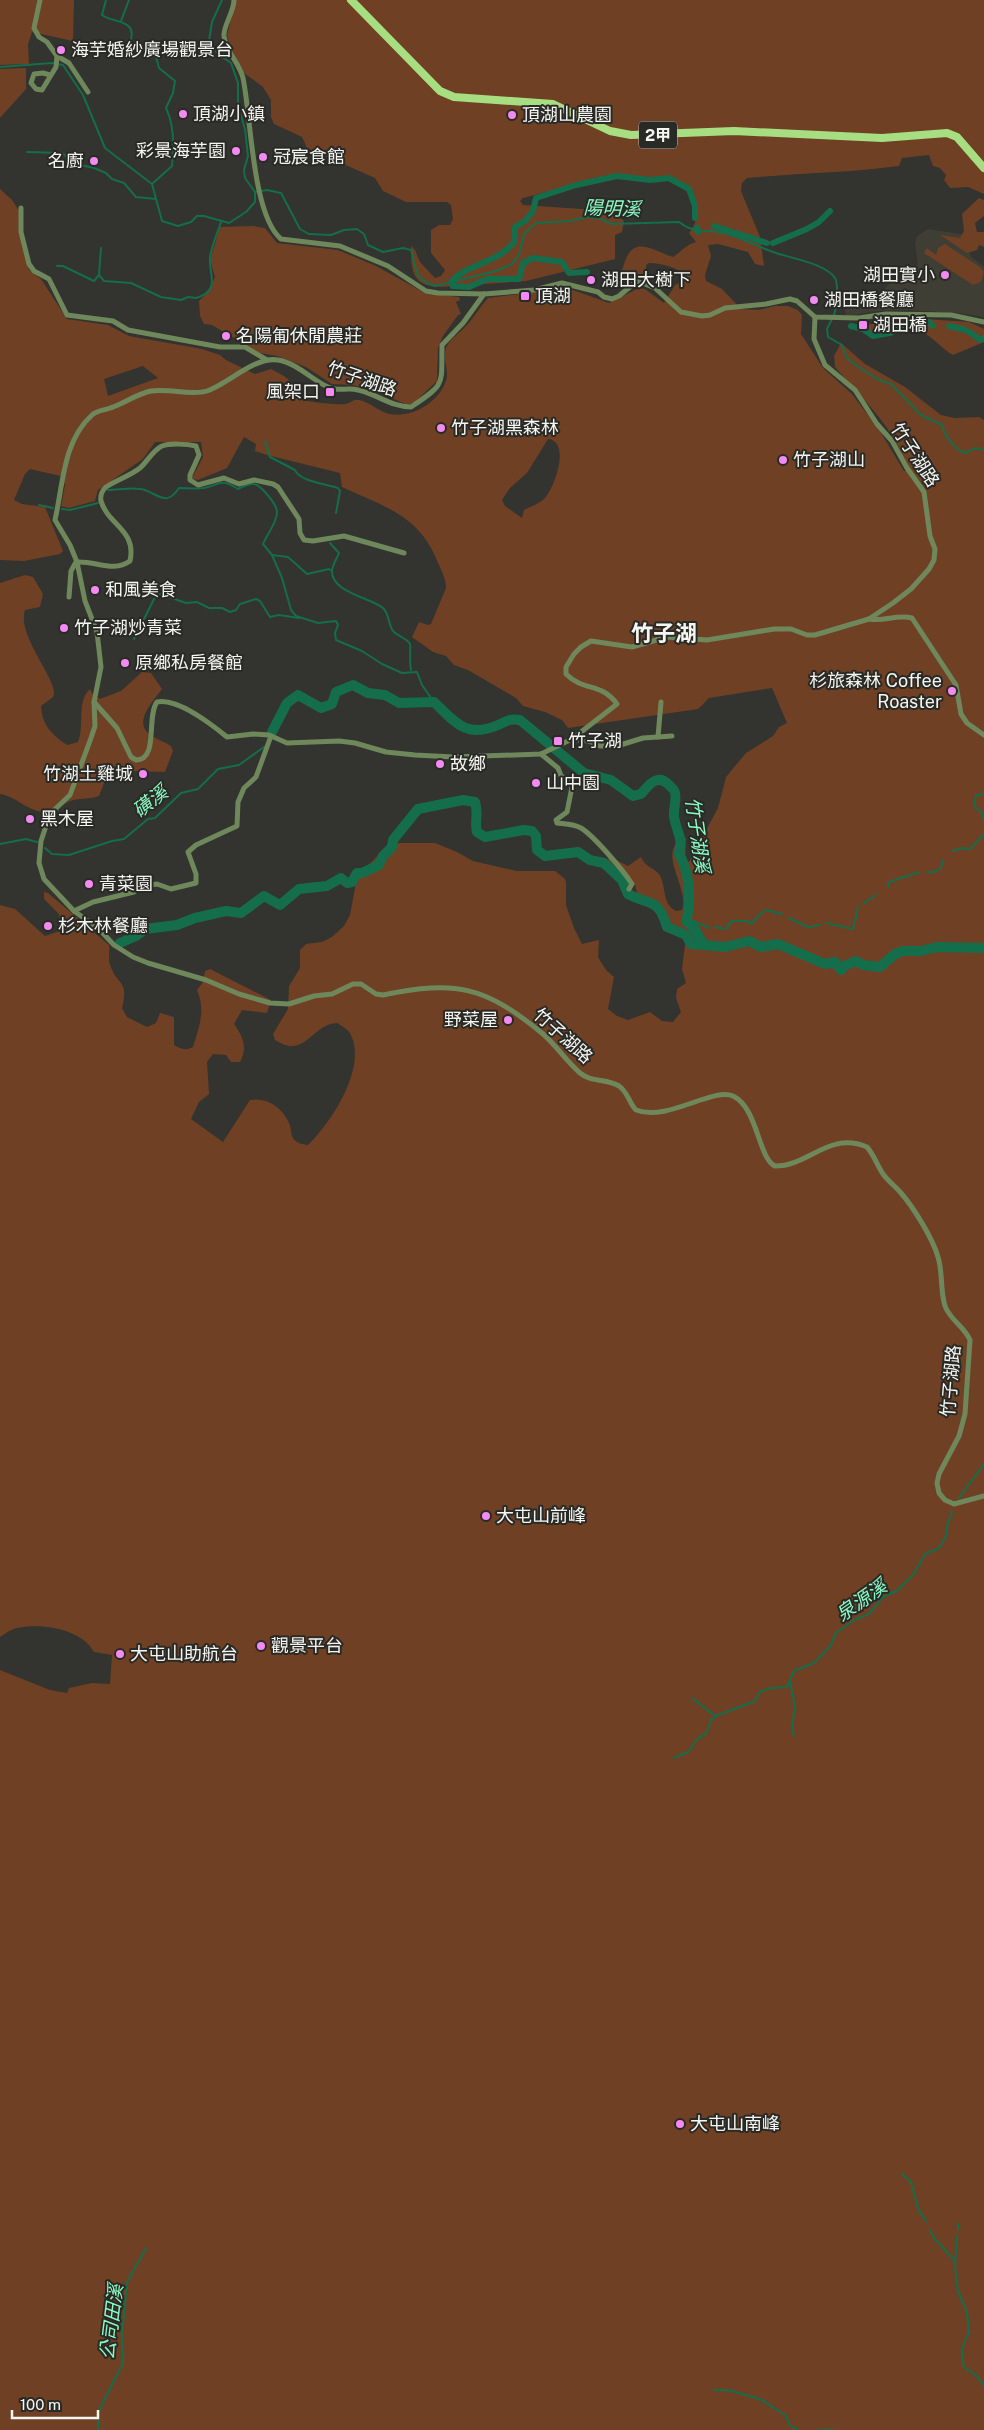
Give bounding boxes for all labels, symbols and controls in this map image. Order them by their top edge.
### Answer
place label: 海芋婚紗廣場觀景台 [71,39,233,60]
marker: 海芋婚紗廣場觀景台 [55,44,67,56]
place label: 頂湖小鎮 [193,103,265,124]
place label: 頂湖山農園 [522,104,612,125]
marker: 頂湖小鎮 [177,108,189,120]
marker: 頂湖山農園 [506,109,518,121]
road number: 2甲 [639,122,677,148]
place label: 彩景海芋園 [136,140,226,161]
marker: 彩景海芋園 [230,145,242,157]
place label: 冠宸食館 [273,146,345,167]
place label: 名廚 [48,150,84,171]
marker: 冠宸食館 [257,151,269,163]
marker: 名廚 [88,155,100,167]
water label: 陽明溪 [583,196,644,220]
place label: 湖田實小 [863,264,935,285]
place label: 湖田大樹下 [601,269,691,290]
marker: 湖田實小 [939,269,951,281]
marker: 湖田大樹下 [585,274,597,286]
place label: 頂湖 [535,285,571,306]
place label: 湖田橋餐廳 [824,289,914,310]
marker: 頂湖 [519,290,531,302]
marker: 湖田橋餐廳 [808,294,820,306]
place label: 湖田橋 [873,314,927,335]
marker: 湖田橋 [857,319,869,331]
place label: 名陽匍休閒農莊 [236,325,362,346]
marker: 名陽匍休閒農莊 [220,330,232,342]
street label: 竹子湖路 [325,357,400,400]
place label: 風架口 [266,381,320,402]
marker: 風架口 [324,386,336,398]
place label: 竹子湖黑森林 [451,417,559,438]
street label: 竹子湖路 [887,419,944,491]
marker: 竹子湖黑森林 [435,422,447,434]
place label: 竹子湖山 [793,449,865,470]
marker: 竹子湖山 [777,454,789,466]
place label: 和風美食 [105,579,177,600]
marker: 和風美食 [89,584,101,596]
place label: 竹子湖炒青菜 [74,617,182,638]
district label: 竹子湖 [631,620,697,646]
marker: 竹子湖炒青菜 [58,622,70,634]
place label: 原鄉私房餐館 [135,652,243,673]
marker: 原鄉私房餐館 [119,657,131,669]
place label: 杉旅森林 Coffee Roaster [809,670,942,712]
marker: 杉旅森林 Coffee Roaster [946,685,958,697]
place label: 竹子湖 [568,730,622,751]
marker: 竹子湖 [552,735,564,747]
place label: 故鄉 [450,753,486,774]
marker: 故鄉 [434,758,446,770]
place label: 竹湖土雞城 [43,763,133,784]
marker: 竹湖土雞城 [137,768,149,780]
place label: 山中園 [546,772,600,793]
marker: 山中園 [530,777,542,789]
water label: 磺溪 [128,779,174,821]
water label: 竹子湖溪 [682,796,715,877]
place label: 黑木屋 [40,808,94,829]
marker: 黑木屋 [24,813,36,825]
place label: 青菜園 [99,873,153,894]
marker: 青菜園 [83,878,95,890]
place label: 杉木林餐廳 [58,915,148,936]
marker: 杉木林餐廳 [42,920,54,932]
street label: 竹子湖路 [530,1004,597,1068]
place label: 野菜屋 [444,1009,498,1030]
marker: 野菜屋 [502,1014,514,1026]
street label: 竹子湖路 [937,1344,964,1418]
place label: 大屯山前峰 [496,1505,586,1526]
marker: 大屯山前峰 [480,1510,492,1522]
water label: 泉源溪 [831,1573,893,1625]
place label: 觀景平台 [271,1635,343,1656]
marker: 觀景平台 [255,1640,267,1652]
place label: 大屯山助航台 [130,1643,238,1664]
marker: 大屯山助航台 [114,1648,126,1660]
place label: 大屯山南峰 [690,2113,780,2134]
marker: 大屯山南峰 [674,2118,686,2130]
water label: 公司田溪 [95,2280,127,2361]
scale bar [12,2388,99,2420]
text: 100 m [20,2396,61,2413]

